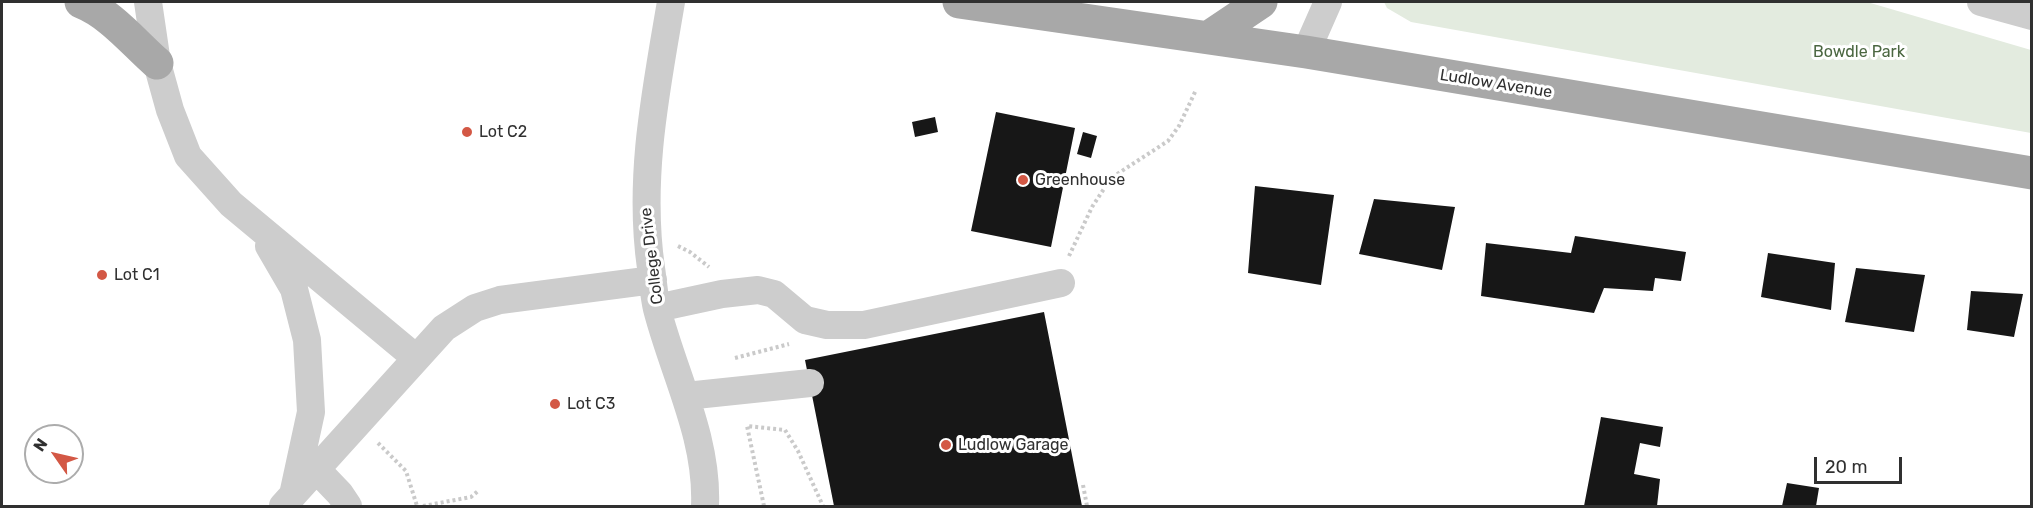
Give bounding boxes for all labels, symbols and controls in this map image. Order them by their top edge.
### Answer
park label: Bowdle Park [1813,42,1905,62]
street label: Ludlow Avenue [1438,66,1554,102]
place label: Lot C2 [479,122,527,142]
marker: Lot C2 [460,125,474,139]
place label: Greenhouse [1035,170,1125,190]
marker: Greenhouse [1016,173,1030,187]
street label: College Drive [637,206,667,306]
place label: Lot C1 [114,265,160,285]
marker: Lot C1 [95,268,109,282]
place label: Lot C3 [567,394,615,414]
marker: Lot C3 [548,397,562,411]
north arrow [24,424,84,484]
text: N [29,435,51,455]
place label: Ludlow Garage [958,435,1069,455]
marker: Ludlow Garage [939,438,953,452]
scale bar [1817,445,1906,483]
text: 20 m [1825,456,1867,478]

